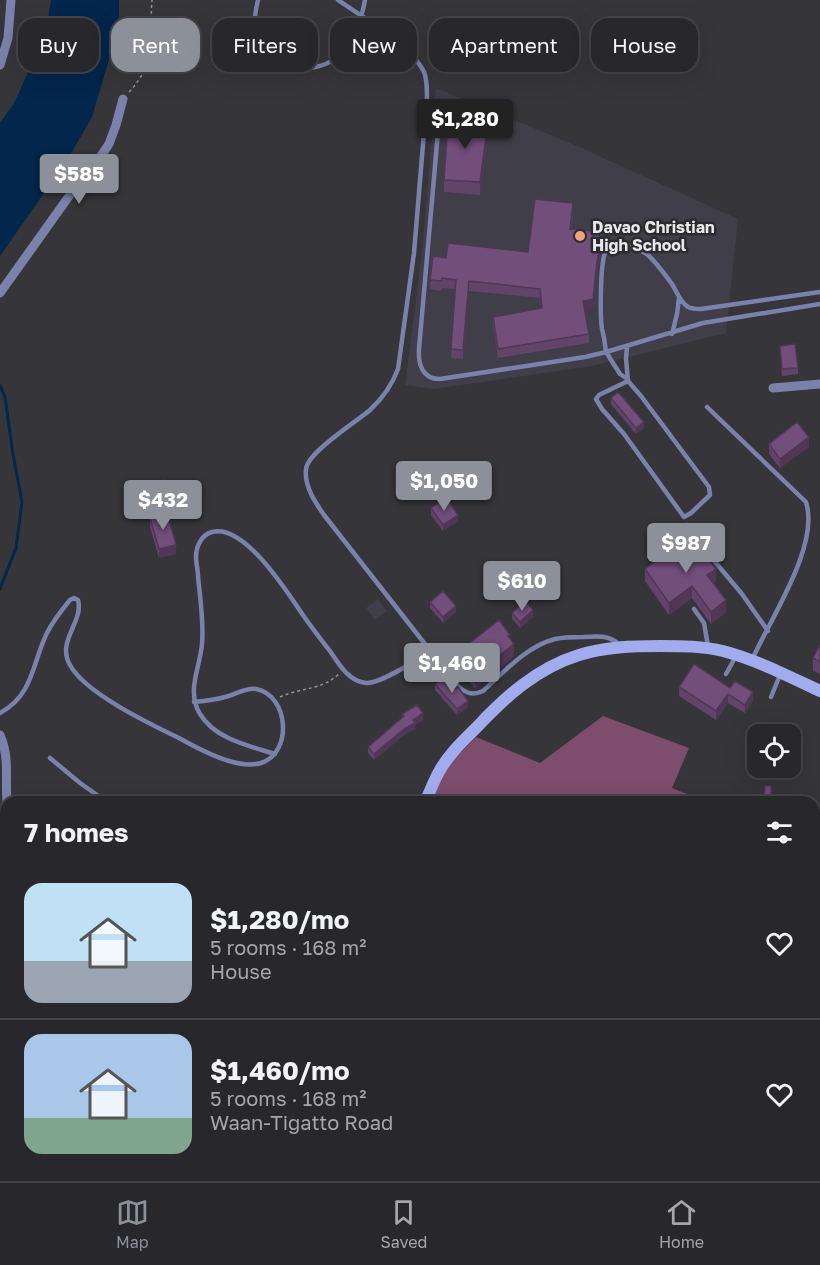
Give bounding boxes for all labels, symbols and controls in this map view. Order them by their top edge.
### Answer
chip: Buy [18,18,99,72]
chip: Rent [111,18,200,72]
chip: Filters [212,18,318,72]
chip: New [330,18,417,72]
chip: Apartment [429,18,579,72]
chip: House [591,18,698,72]
pin: $1,280 [416,99,514,150]
text: $1,280 [431,106,499,130]
pin: $585 [43,154,115,205]
text: $585 [54,161,104,185]
place label: Davao Christian High School [592,217,715,255]
marker: Davao Christian High School [573,229,587,243]
pin: $1,050 [395,461,493,512]
text: $1,050 [410,468,478,492]
pin: $432 [127,480,199,531]
text: $432 [138,487,188,511]
pin: $987 [650,523,722,574]
text: $987 [661,530,711,554]
pin: $610 [486,561,558,612]
text: $610 [497,568,547,592]
pin: $1,460 [403,643,501,694]
text: $1,460 [418,650,486,674]
map controls [747,724,801,778]
button: locate [747,724,801,778]
icon: filters [763,816,796,849]
text: 7 homes [24,817,129,848]
text: $1,280/mo [210,904,349,935]
icon: home [72,907,144,979]
icon: heart [763,927,796,960]
text: 5 rooms · 168 m² [210,935,366,959]
text: House [210,959,272,983]
text: $1,460/mo [210,1055,350,1086]
icon: home [72,1058,144,1130]
icon: heart [763,1078,796,1111]
text: 5 rooms · 168 m² [210,1086,366,1110]
text: Waan-Tigatto Road [210,1110,393,1134]
tab: Map [116,1196,149,1252]
tab: Saved [381,1196,427,1252]
tab: Home [659,1196,704,1252]

